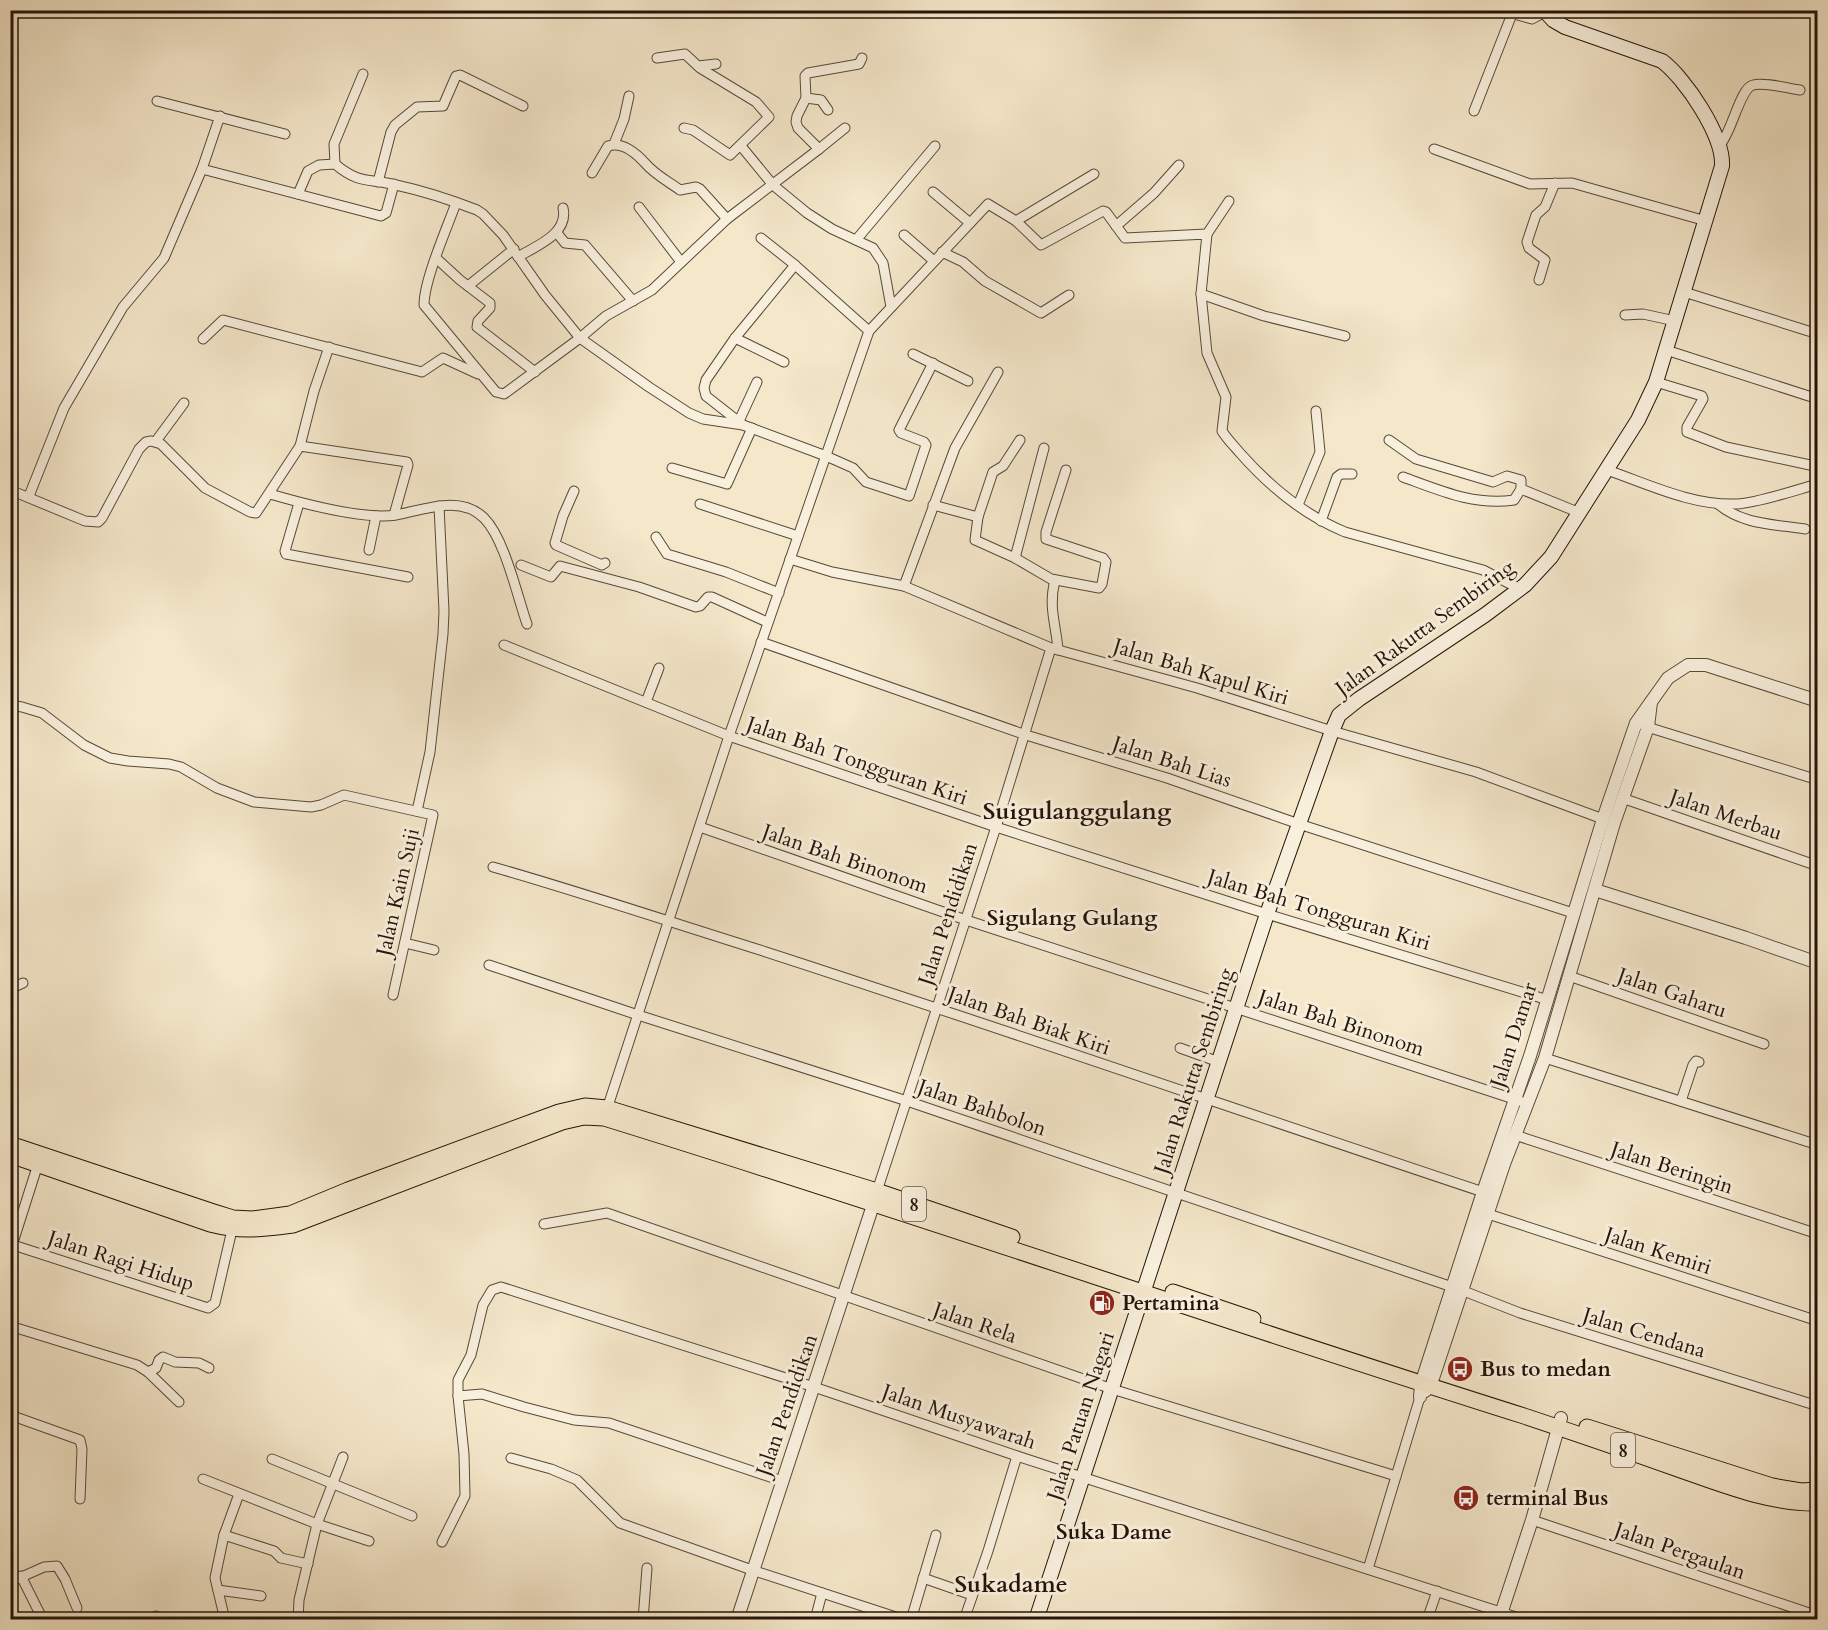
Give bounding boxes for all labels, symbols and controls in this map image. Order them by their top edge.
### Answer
street label: Jalan Rakutta Sembiring [1327,553,1521,705]
street label: Jalan Bah Kapul Kiri [1107,631,1292,713]
street label: Jalan Bah Tongguran Kiri [740,709,971,812]
street label: Jalan Bah Lias [1106,728,1235,795]
street label: Jalan Merbau [1663,781,1786,848]
district label: Suigulanggulang [983,795,1172,828]
street label: Jalan Bah Binonom [756,816,932,901]
street label: Jalan Kain Suji [369,825,427,962]
street label: Jalan Pendidikan [910,839,985,992]
street label: Jalan Bah Tongguran Kiri [1201,861,1434,958]
district label: Sigulang Gulang [987,903,1158,933]
street label: Jalan Gaharu [1611,960,1730,1025]
street label: Jalan Rakutta Sembiring [1146,964,1241,1180]
street label: Jalan Damar [1482,978,1545,1094]
street label: Jalan Bah Biak Kiri [941,979,1114,1062]
street label: Jalan Bah Binonom [1251,982,1428,1064]
street label: Jalan Bahbolon [911,1071,1050,1144]
street label: Jalan Beringin [1604,1134,1737,1201]
road number: 8 [902,1187,926,1221]
street label: Jalan Kemiri [1598,1219,1715,1282]
street label: Jalan Ragi Hidup [41,1223,198,1298]
fuel station icon: Pertamina [1087,1288,1117,1318]
place label: Pertamina [1122,1289,1220,1318]
street label: Jalan Rela [926,1294,1021,1351]
street label: Jalan Cendana [1576,1300,1709,1365]
street label: Jalan Patuan Nagari [1039,1328,1122,1507]
street label: Jalan Pendidikan [748,1330,825,1483]
bus stop icon: Bus to medan [1445,1354,1475,1384]
place label: Bus to medan [1480,1355,1611,1384]
street label: Jalan Musyawarah [875,1376,1040,1457]
road number: 8 [1611,1433,1635,1467]
bus stop icon: terminal Bus [1451,1483,1481,1513]
place label: terminal Bus [1486,1484,1608,1513]
street label: Jalan Pergaulan [1608,1514,1749,1587]
district label: Suka Dame [1056,1517,1172,1547]
district label: Sukadame [954,1568,1068,1601]

